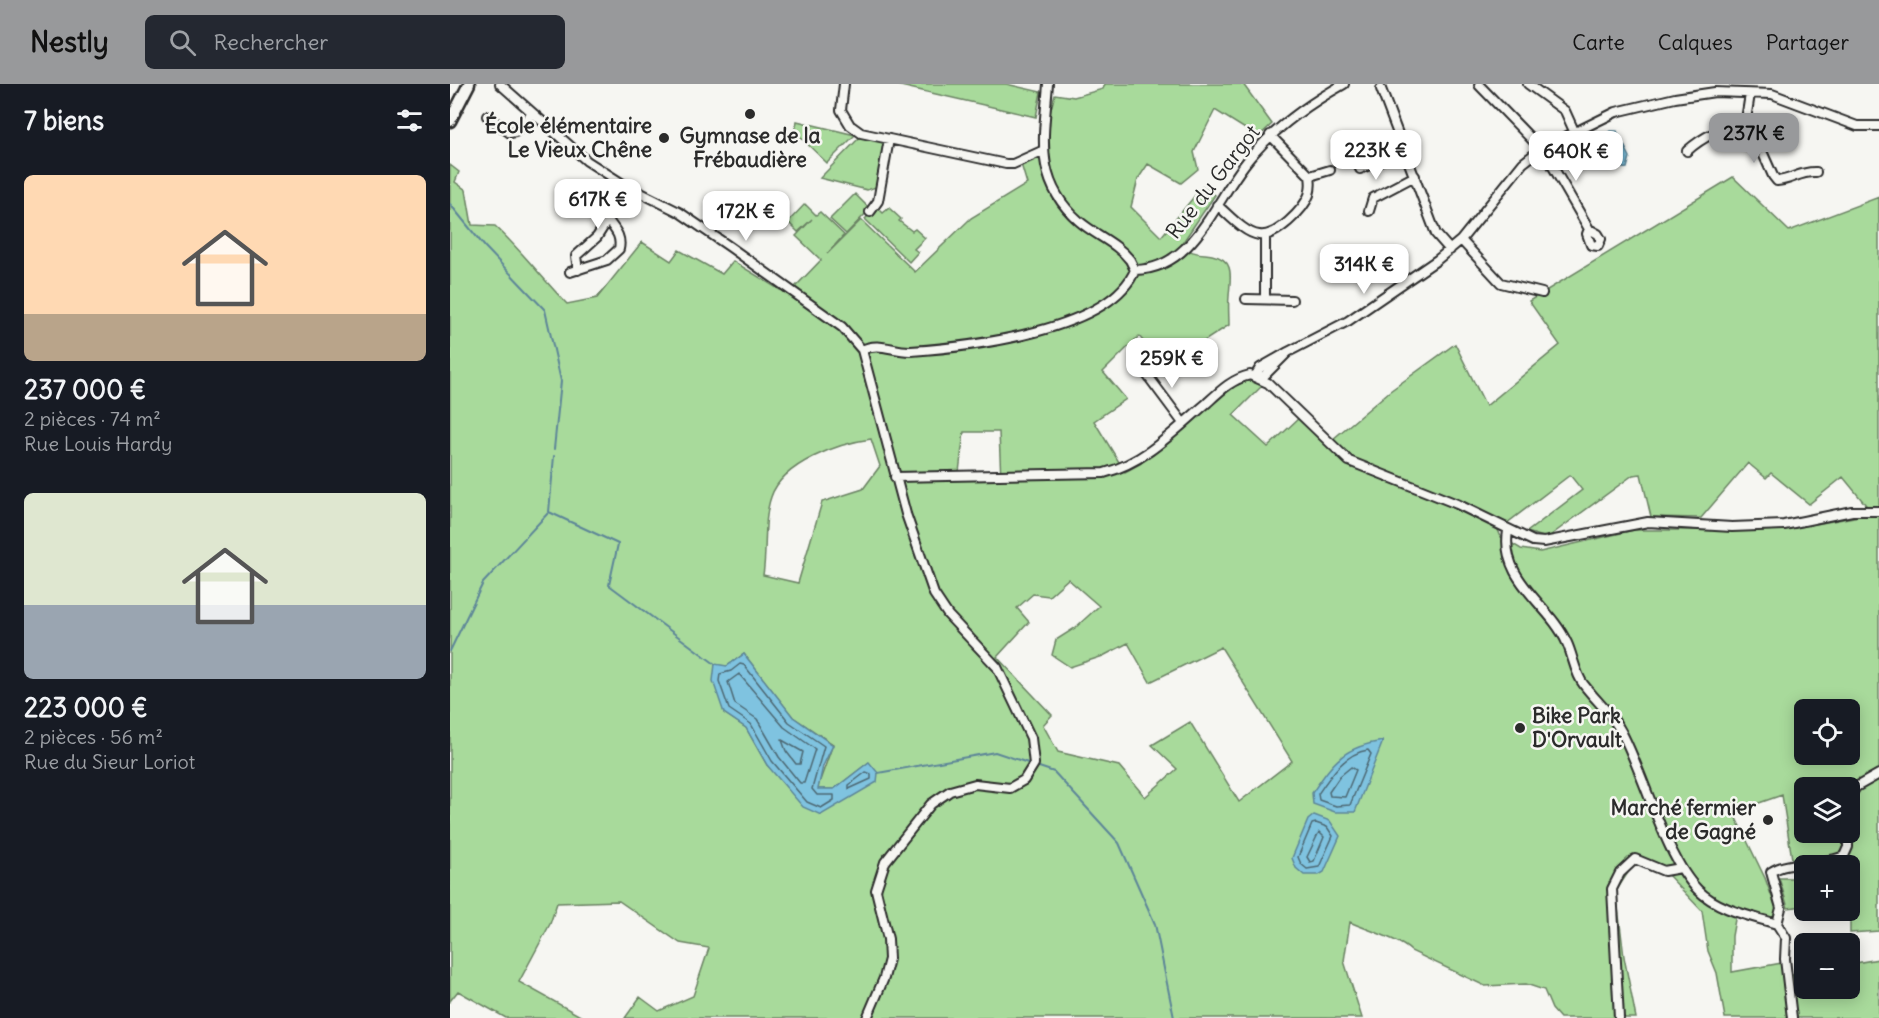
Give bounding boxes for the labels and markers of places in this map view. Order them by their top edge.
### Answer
marker: Gymnase de la Frébaudière [743,107,757,121]
place label: École élémentaire Le Vieux Chêne [485,111,652,163]
pin: 237K € [1705,113,1803,164]
place label: Gymnase de la Frébaudière [680,122,820,173]
pin: 223K € [1327,130,1425,181]
marker: École élémentaire Le Vieux Chêne [657,131,671,145]
pin: 640K € [1527,131,1625,182]
pin: 617K € [549,179,647,230]
pin: 172K € [697,191,795,242]
pin: 314K € [1315,244,1413,295]
pin: 259K € [1123,338,1221,389]
place label: Bike Park D'Orvault [1532,702,1623,753]
marker: Bike Park D'Orvault [1513,721,1527,735]
place label: Marché fermier de Gagné [1610,794,1756,845]
marker: Marché fermier de Gagné [1761,813,1775,827]

